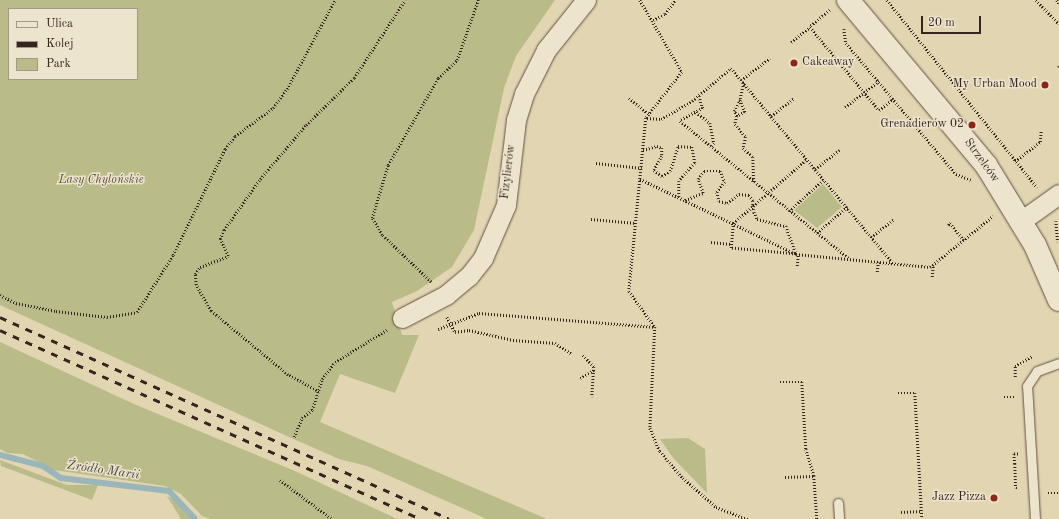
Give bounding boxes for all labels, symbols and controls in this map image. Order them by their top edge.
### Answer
legend [8,8,138,80]
scale bar [923,8,983,34]
text: 20 m [928,17,955,29]
text: Ulica [46,18,73,30]
text: Kolej [46,38,74,50]
place label: Cakeaway [802,56,854,70]
text: Park [46,58,71,70]
marker: Cakeaway [789,58,799,68]
place label: My Urban Mood [953,78,1037,92]
marker: My Urban Mood [1040,80,1050,90]
place label: Grenadierów 02 [880,118,964,132]
marker: Grenadierów 02 [967,120,977,130]
street label: Strzelców [960,136,1002,186]
street label: Fizylierów [499,144,519,200]
park label: Lasy Chylońskie [58,174,144,188]
water label: Źródło Marii [65,458,141,484]
place label: Jazz Pizza [932,491,986,505]
marker: Jazz Pizza [989,493,999,503]

